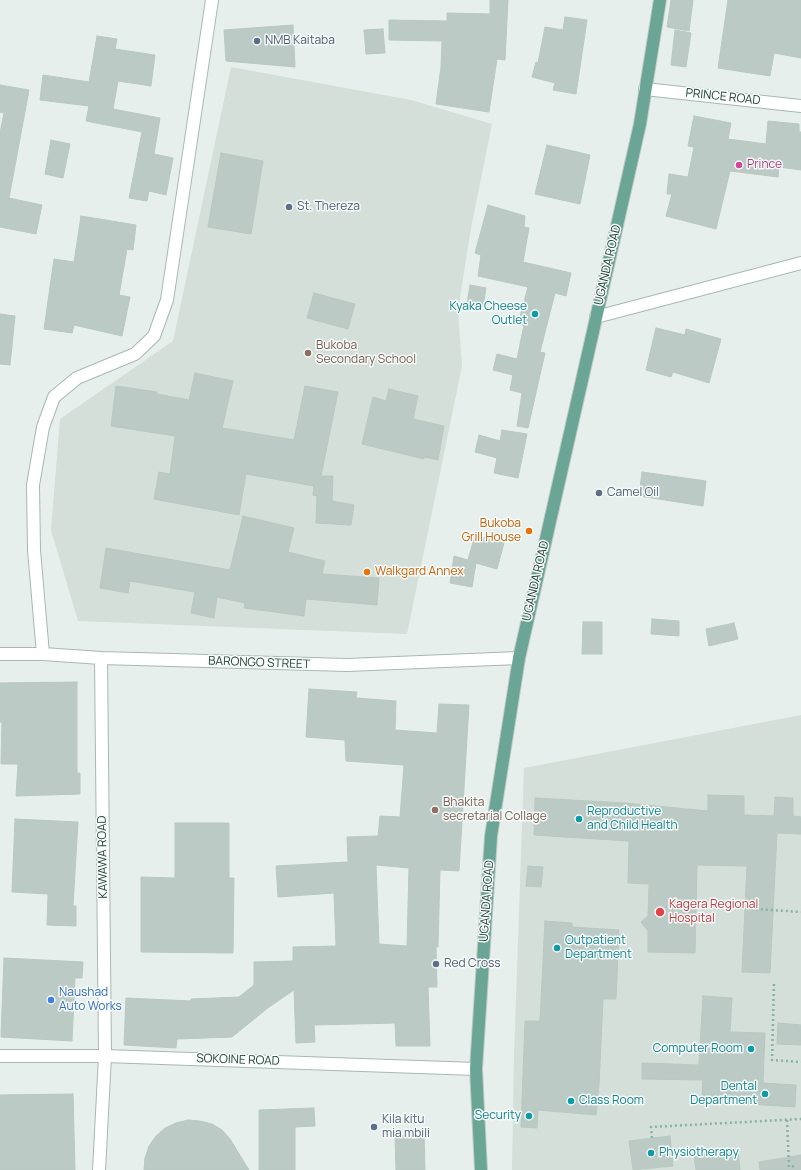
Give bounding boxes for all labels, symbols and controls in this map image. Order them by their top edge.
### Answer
place label: NMB Kaitaba [265,34,335,48]
marker: NMB Kaitaba [252,36,262,46]
street label: PRINCE ROAD [685,86,761,108]
place label: Prince [747,158,782,172]
marker: Prince [734,160,744,170]
place label: St. Thereza [297,200,360,214]
marker: St. Thereza [284,202,294,212]
street label: UGANDA ROAD [592,223,624,307]
place label: Kyaka Cheese Outlet [450,300,527,328]
marker: Kyaka Cheese Outlet [530,309,540,319]
place label: Bukoba Secondary School [316,339,416,367]
marker: Bukoba Secondary School [303,348,313,358]
place label: Camel Oil [607,486,659,500]
marker: Camel Oil [594,488,604,498]
place label: Bukoba Grill House [462,517,521,545]
marker: Bukoba Grill House [524,526,534,536]
street label: UGANDA ROAD [520,539,552,623]
place label: Walkgard Annex [375,565,464,579]
marker: Walkgard Annex [362,567,372,577]
street label: BARONGO STREET [208,654,310,672]
place label: Bhakita secretarial Collage [443,796,547,824]
marker: Bhakita secretarial Collage [430,805,440,815]
place label: Reproductive and Child Health [587,805,678,833]
marker: Reproductive and Child Health [574,814,584,824]
street label: KAWAWA ROAD [95,815,111,899]
street label: UGANDA ROAD [477,860,497,942]
place label: Kagera Regional Hospital [669,898,758,926]
marker: Kagera Regional Hospital [654,906,666,918]
place label: Outpatient Department [565,934,632,962]
marker: Outpatient Department [552,943,562,953]
place label: Red Cross [444,957,501,971]
marker: Red Cross [431,959,441,969]
place label: Naushad Auto Works [59,986,122,1014]
marker: Naushad Auto Works [46,995,56,1005]
place label: Computer Room [653,1042,743,1056]
marker: Computer Room [746,1044,756,1054]
street label: SOKOINE ROAD [196,1051,280,1069]
place label: Dental Department [690,1080,757,1108]
marker: Dental Department [760,1089,770,1099]
place label: Class Room [579,1094,644,1108]
marker: Class Room [566,1096,576,1106]
place label: Security [475,1109,521,1123]
marker: Security [524,1111,534,1121]
place label: Kila kitu mia mbili [382,1113,430,1141]
marker: Kila kitu mia mbili [369,1122,379,1132]
place label: Physiotherapy [659,1146,739,1160]
marker: Physiotherapy [646,1148,656,1158]

